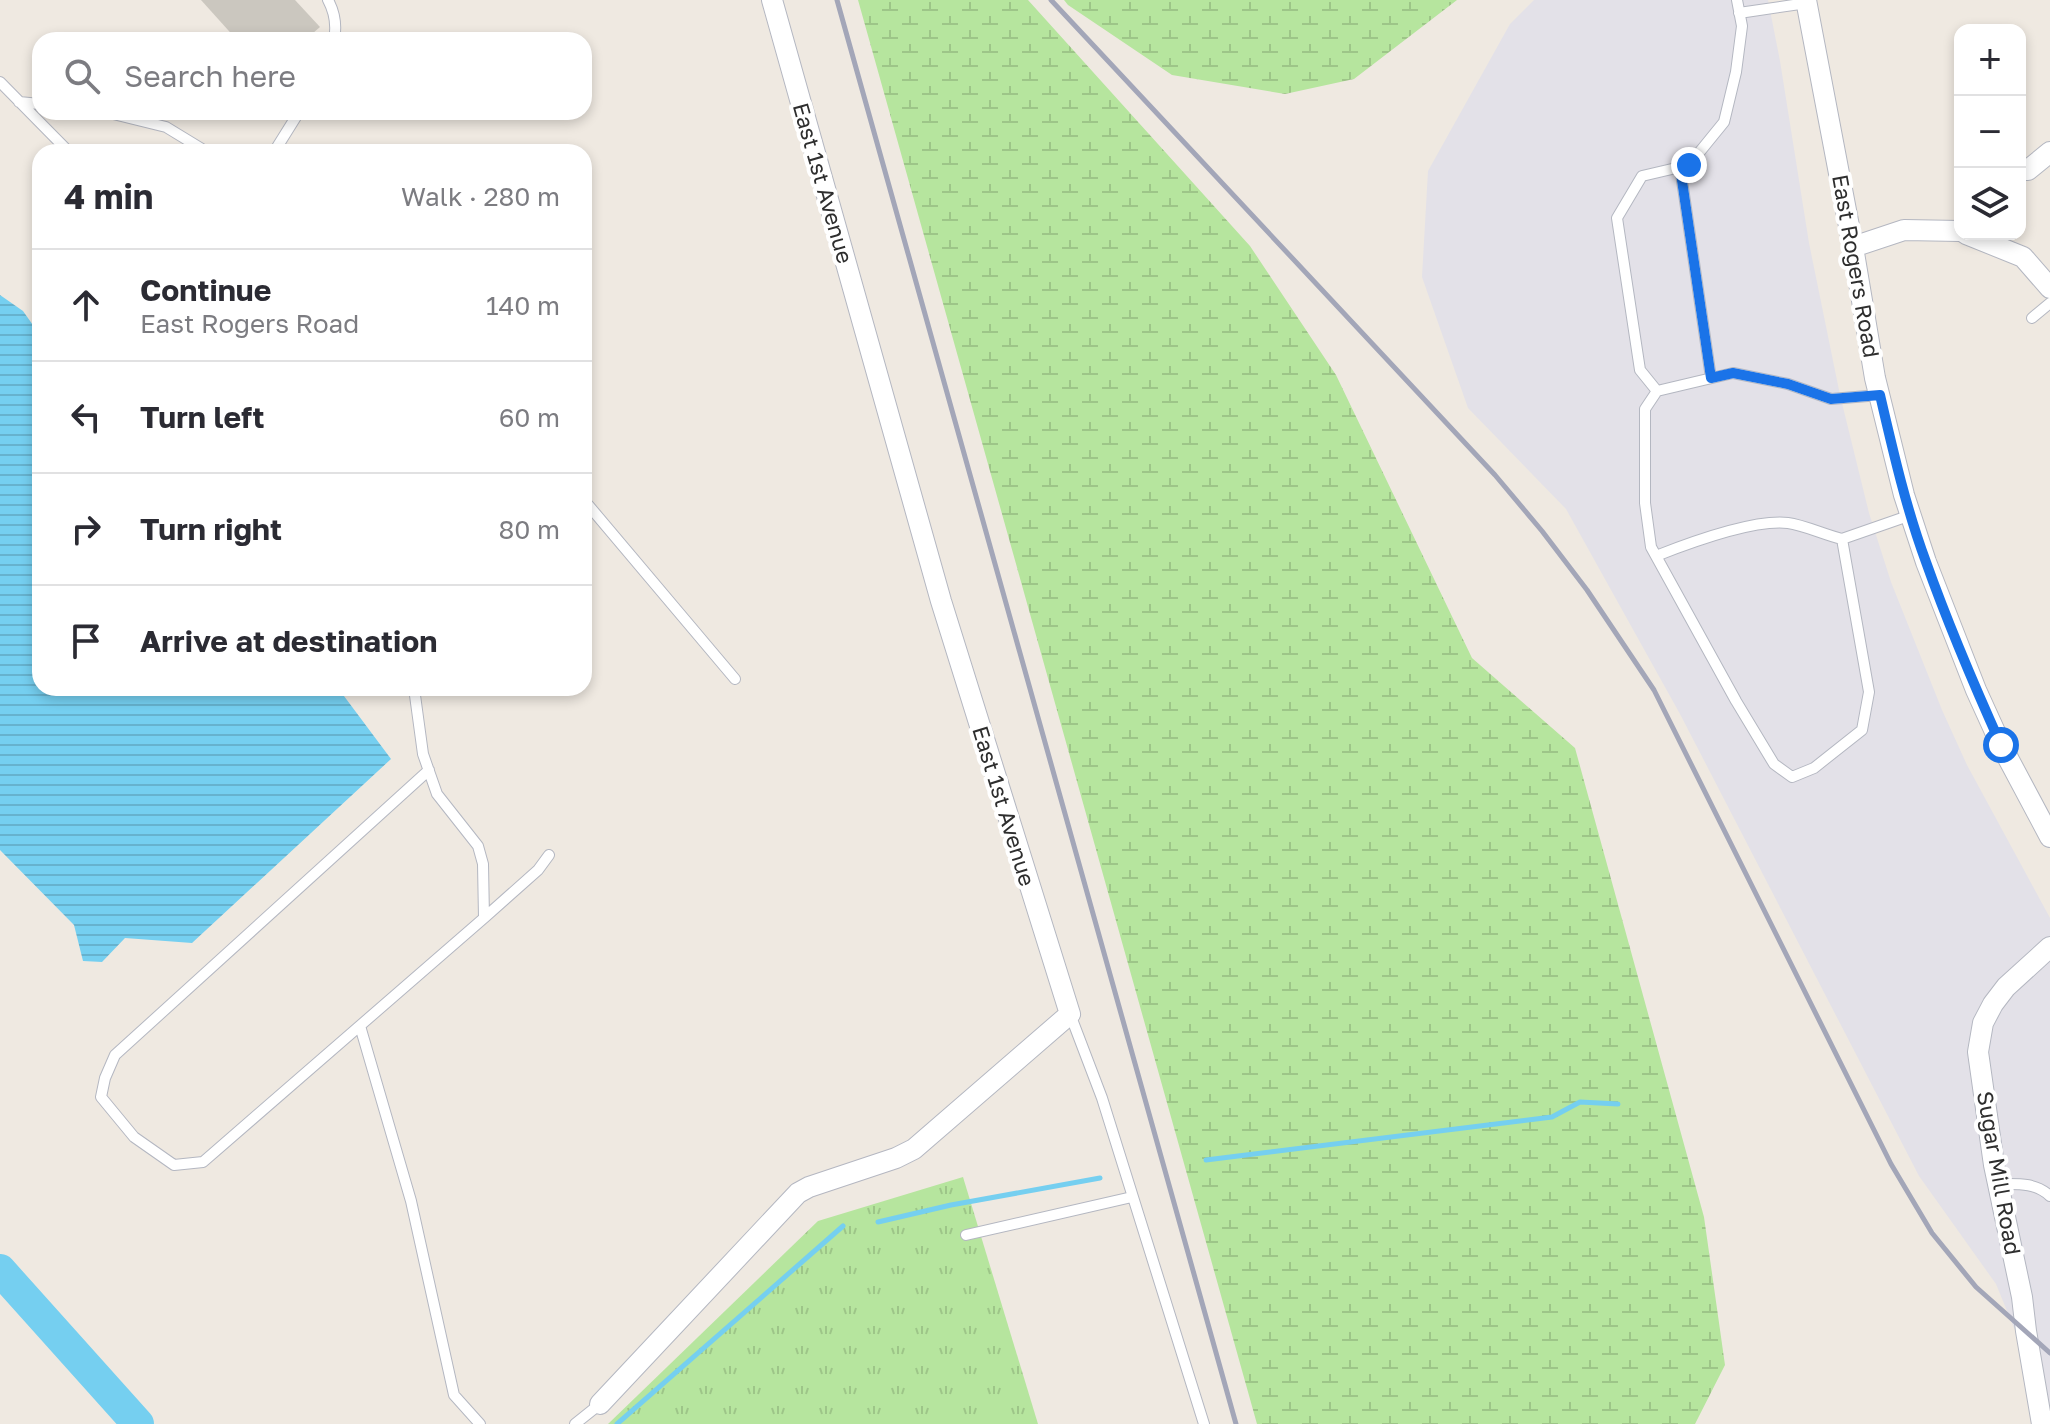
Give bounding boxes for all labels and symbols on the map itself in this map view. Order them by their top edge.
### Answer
street label: East 1st Avenue [788,99,859,266]
route end [1671,147,1707,183]
street label: East Rogers Road [1827,172,1886,360]
street label: East 1st Avenue [967,723,1042,889]
route start [1983,727,2019,763]
street label: Sugar Mill Road [1972,1089,2027,1257]

